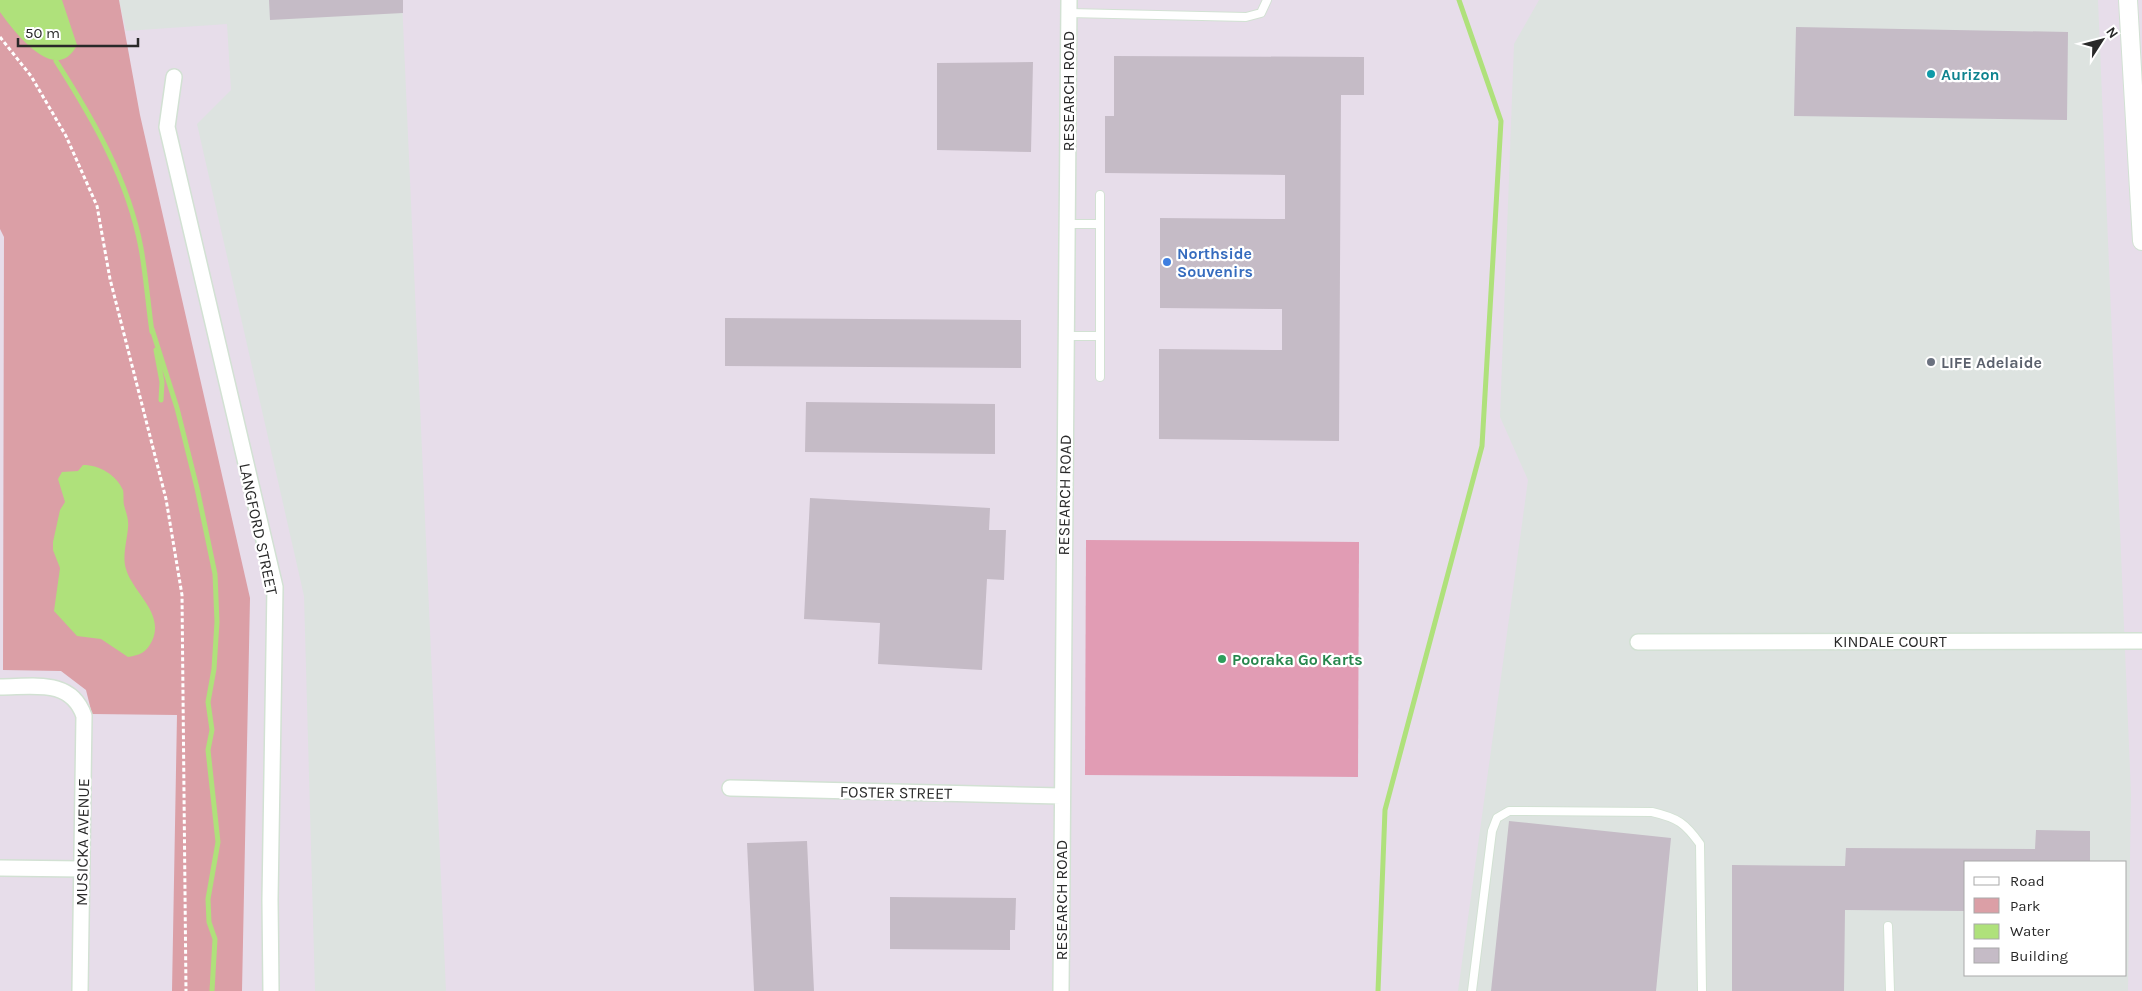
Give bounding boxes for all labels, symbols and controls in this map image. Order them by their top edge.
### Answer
scale bar [18,15,138,47]
north arrow [2077,15,2127,65]
text: 50 m [25,24,60,42]
text: N [2102,24,2122,42]
street label: RESEARCH ROAD [1059,31,1078,151]
place label: Aurizon [1941,65,2000,84]
marker: Aurizon [1925,68,1937,80]
place label: Northside Souvenirs [1177,244,1253,281]
marker: Northside Souvenirs [1161,256,1173,268]
place label: LIFE Adelaide [1941,353,2042,372]
marker: LIFE Adelaide [1925,356,1937,368]
street label: RESEARCH ROAD [1054,435,1075,555]
street label: LANGFORD STREET [235,461,282,597]
street label: KINDALE COURT [1833,632,1947,651]
place label: Pooraka Go Karts [1232,650,1363,669]
marker: Pooraka Go Karts [1216,653,1228,665]
street label: MUSICKA AVENUE [72,778,93,906]
street label: FOSTER STREET [840,782,952,803]
street label: RESEARCH ROAD [1052,840,1071,960]
legend [1964,861,2127,976]
text: Road [2010,872,2045,890]
text: Park [2010,897,2040,915]
text: Water [2010,922,2051,940]
text: Building [2010,947,2068,965]

